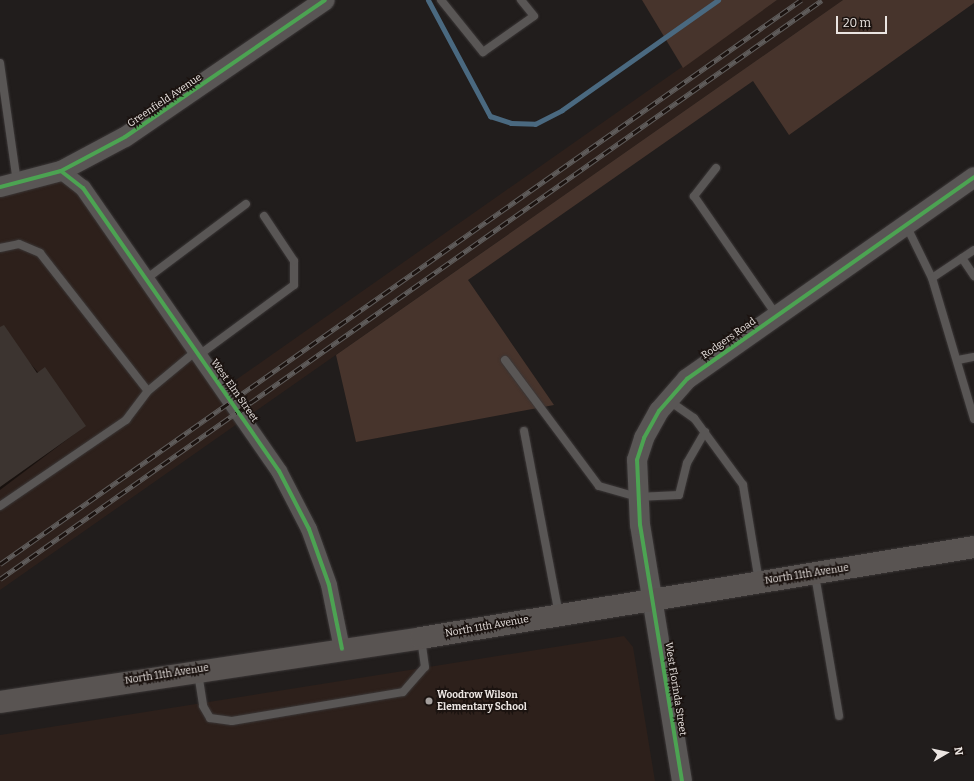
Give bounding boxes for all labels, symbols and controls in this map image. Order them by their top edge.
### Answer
scale bar [838,8,889,34]
text: 20 m [843,16,871,30]
street label: Greenfield Avenue [126,72,204,130]
street label: Rodgers Road [700,316,758,362]
street label: West Elm Street [208,357,260,425]
street label: North 11th Avenue [764,562,850,588]
street label: North 11th Avenue [444,614,530,640]
street label: West Florinda Street [662,641,688,737]
street label: North 11th Avenue [124,662,210,688]
place label: Woodrow Wilson Elementary School [437,689,527,712]
marker: Woodrow Wilson Elementary School [424,696,434,706]
north arrow [926,733,966,773]
text: N [951,746,965,756]

